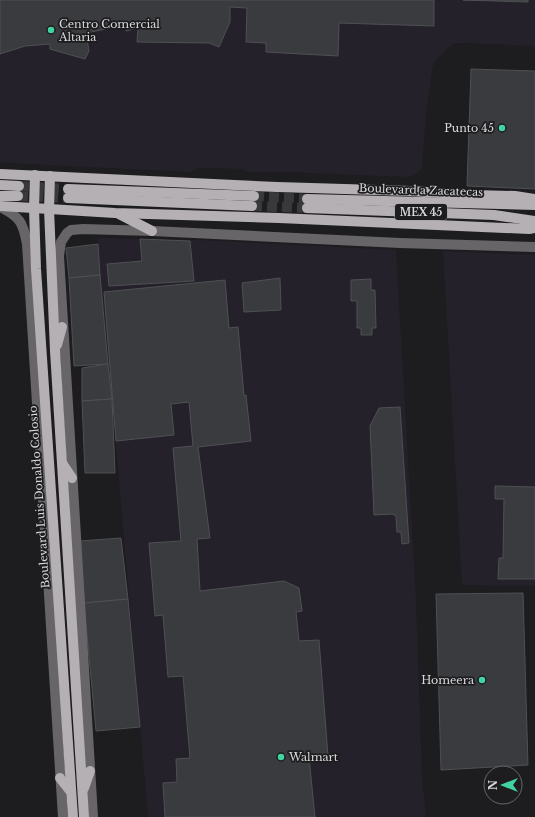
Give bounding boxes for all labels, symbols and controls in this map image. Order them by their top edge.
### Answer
place label: Centro Comercial Altaria [58,17,160,44]
marker: Centro Comercial Altaria [46,25,56,35]
place label: Punto 45 [444,121,494,135]
marker: Punto 45 [497,123,507,133]
street label: Boulevard a Zacatecas [359,181,483,199]
road number: MEX 45 [395,204,447,220]
street label: Boulevard Luis Donaldo Colosio [26,405,52,589]
place label: Homeera [421,673,475,687]
marker: Homeera [477,675,487,685]
place label: Walmart [288,750,339,764]
marker: Walmart [276,752,286,762]
north arrow [483,765,523,805]
text: N [486,779,500,790]

